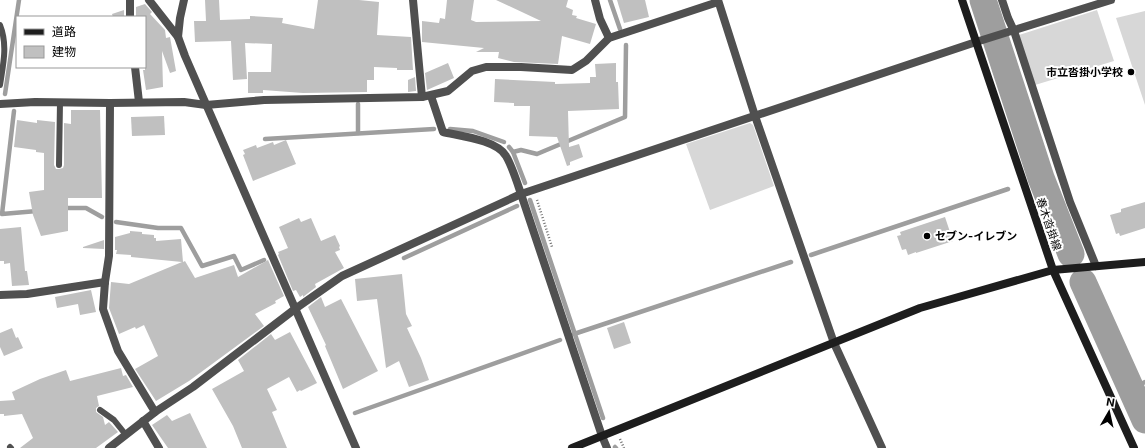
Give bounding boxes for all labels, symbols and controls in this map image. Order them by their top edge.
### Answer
legend [16,16,146,68]
text: 道路 [52,24,76,39]
text: 建物 [52,44,76,59]
place label: 市立沓掛小学校 [1046,65,1123,79]
marker: 市立沓掛小学校 [1126,67,1136,77]
street label: 春木沓掛線 [1033,196,1065,252]
place label: セブン-イレブン [935,229,1017,243]
marker: セブン-イレブン [922,231,932,241]
north arrow [1089,392,1129,432]
text: N [1105,395,1116,410]

